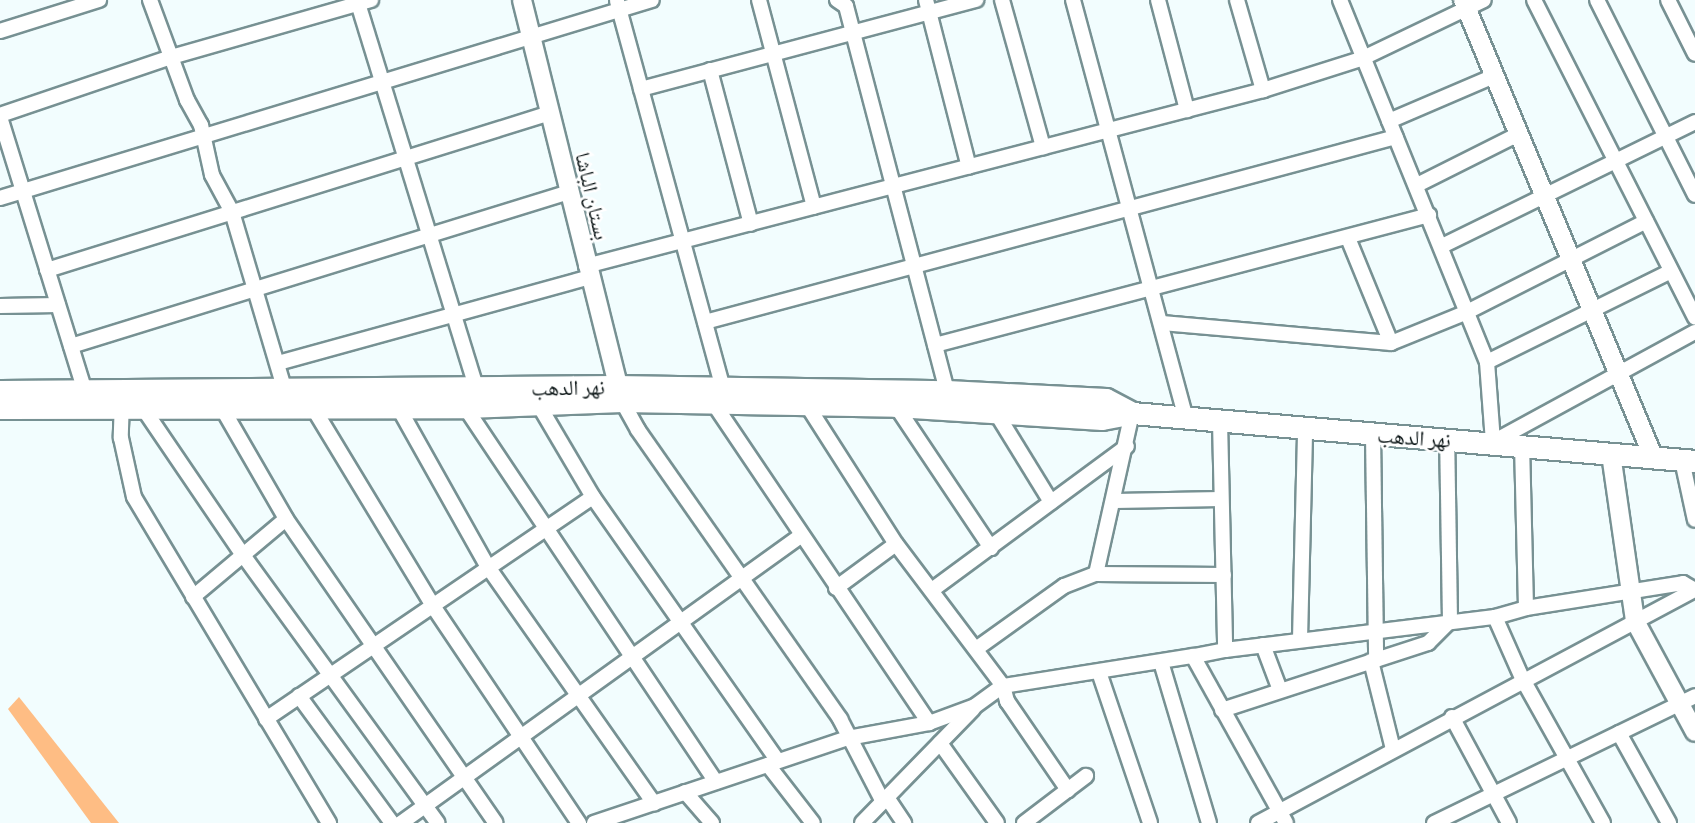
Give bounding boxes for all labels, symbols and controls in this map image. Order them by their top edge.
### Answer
street label: بستان الباشا [571,150,615,242]
street label: نهر الدهب [531,374,605,400]
street label: نهر الدهب [1376,422,1452,452]

